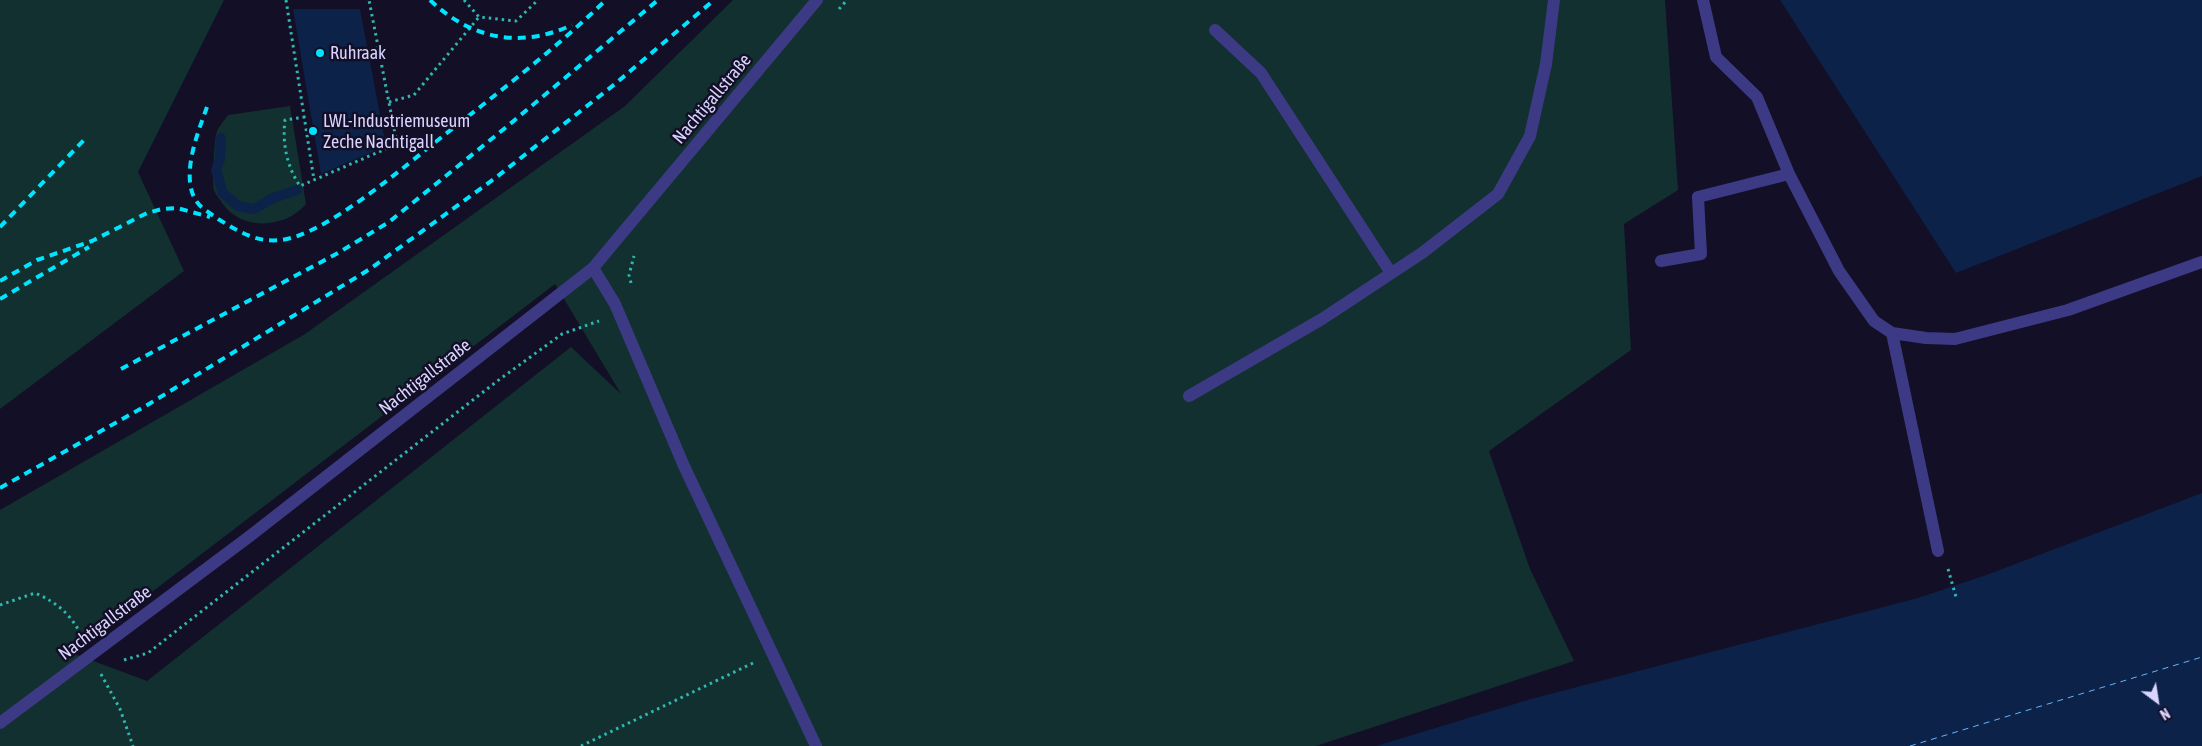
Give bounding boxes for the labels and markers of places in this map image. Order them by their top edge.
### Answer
place label: Ruhraak [330,42,386,64]
marker: Ruhraak [314,47,326,59]
place label: LWL-Industriemuseum Zeche Nachtigall [323,110,470,152]
marker: LWL-Industriemuseum Zeche Nachtigall [307,125,319,137]

